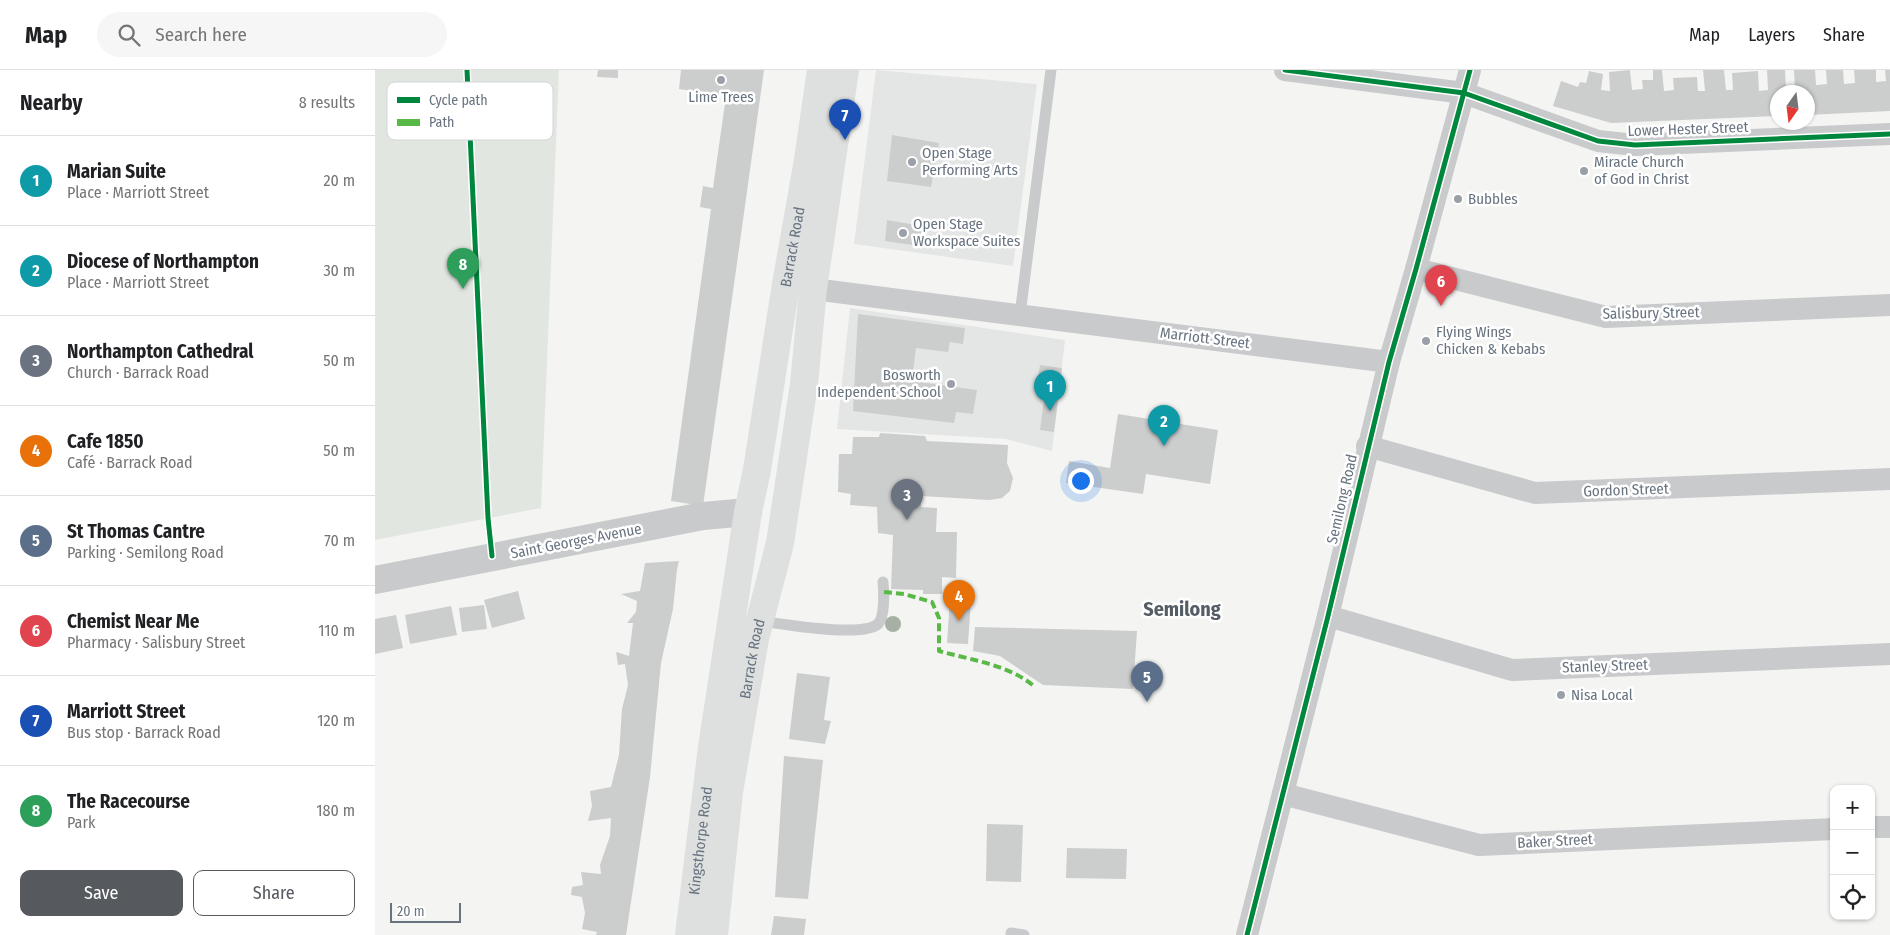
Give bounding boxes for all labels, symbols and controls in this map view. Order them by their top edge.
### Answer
search box [97,12,447,57]
text: Map [25,21,67,49]
icon: search [115,21,143,49]
text: Search here [155,23,247,46]
text: Map [1689,24,1720,46]
text: Layers [1748,24,1795,46]
text: Share [1823,24,1865,46]
marker: Lime Trees [715,74,727,86]
legend [387,82,553,140]
north arrow [1770,85,1815,130]
place label: Lime Trees [688,88,754,106]
text: Nearby [20,90,82,116]
text: Cycle path [429,92,488,109]
text: 8 results [299,93,355,112]
pin: 7 [829,99,861,140]
text: Path [429,114,454,131]
street label: Lower Hester Street [1627,118,1749,140]
place label: Open Stage Performing Arts [922,144,1018,179]
place label: Miracle Church of God in Christ [1594,153,1689,188]
marker: Open Stage Performing Arts [906,156,918,168]
text: Marian Suite [67,160,166,183]
marker: Miracle Church of God in Christ [1578,165,1590,177]
text: 1 [33,171,39,190]
text: 20 m [324,171,355,190]
text: Place · Marriott Street [67,183,209,202]
place label: Bubbles [1468,190,1518,208]
marker: Bubbles [1452,193,1464,205]
street label: Barrack Road [777,205,809,288]
place label: Open Stage Workspace Suites [913,215,1020,250]
marker: Open Stage Workspace Suites [897,227,909,239]
pin: 8 [447,248,479,289]
text: Diocese of Northampton [67,250,259,273]
text: 2 [32,261,40,280]
text: 30 m [323,261,355,280]
pin: 6 [1425,265,1457,306]
text: Place · Marriott Street [67,273,209,292]
street label: Salisbury Street [1602,303,1700,323]
place label: Flying Wings Chicken & Kebabs [1436,323,1546,358]
street label: Marriott Street [1159,324,1251,352]
marker: Flying Wings Chicken & Kebabs [1420,335,1432,347]
text: Northampton Cathedral [67,340,253,363]
text: 3 [32,351,40,370]
text: 50 m [323,351,355,370]
text: Church · Barrack Road [67,363,209,382]
place label: Bosworth Independent School [817,366,941,401]
pin: 1 [1034,370,1066,411]
marker: Bosworth Independent School [945,378,957,390]
pin: 2 [1148,405,1180,446]
text: Cafe 1850 [67,430,144,453]
text: 4 [32,441,40,460]
text: 50 m [323,441,355,460]
street label: Semilong Road [1323,452,1361,546]
text: Café · Barrack Road [67,453,193,472]
your location [1068,468,1094,494]
pin: 3 [891,479,923,520]
street label: Gordon Street [1583,480,1669,500]
street label: Saint Georges Avenue [509,519,643,563]
text: St Thomas Cantre [67,520,205,543]
text: 5 [32,531,40,550]
text: 70 m [324,531,355,550]
text: Parking · Semilong Road [67,543,224,562]
pin: 4 [943,580,975,621]
district label: Semilong [1143,597,1221,621]
text: Chemist Near Me [67,610,199,633]
street label: Barrack Road [736,617,769,700]
text: 6 [32,621,40,640]
text: 110 m [318,621,355,640]
text: Pharmacy · Salisbury Street [67,633,245,652]
street label: Stanley Street [1562,656,1648,676]
pin: 5 [1131,661,1163,702]
place label: Nisa Local [1571,686,1633,704]
marker: Nisa Local [1555,689,1567,701]
text: Marriott Street [67,700,185,723]
text: 7 [33,711,39,730]
text: 120 m [317,711,355,730]
text: Bus stop · Barrack Road [67,723,221,742]
map controls [1830,785,1875,920]
button: + [1830,785,1875,830]
street label: Kingsthorpe Road [685,786,716,896]
text: The Racecourse [67,790,190,813]
text: 8 [32,801,40,820]
text: 180 m [316,801,355,820]
text: Park [67,813,95,832]
street label: Baker Street [1517,830,1593,852]
button: − [1830,830,1875,875]
button: Save [20,870,183,916]
button: Share [193,870,355,916]
button: locate [1830,875,1875,920]
scale bar [390,900,461,923]
text: 20 m [397,903,425,920]

